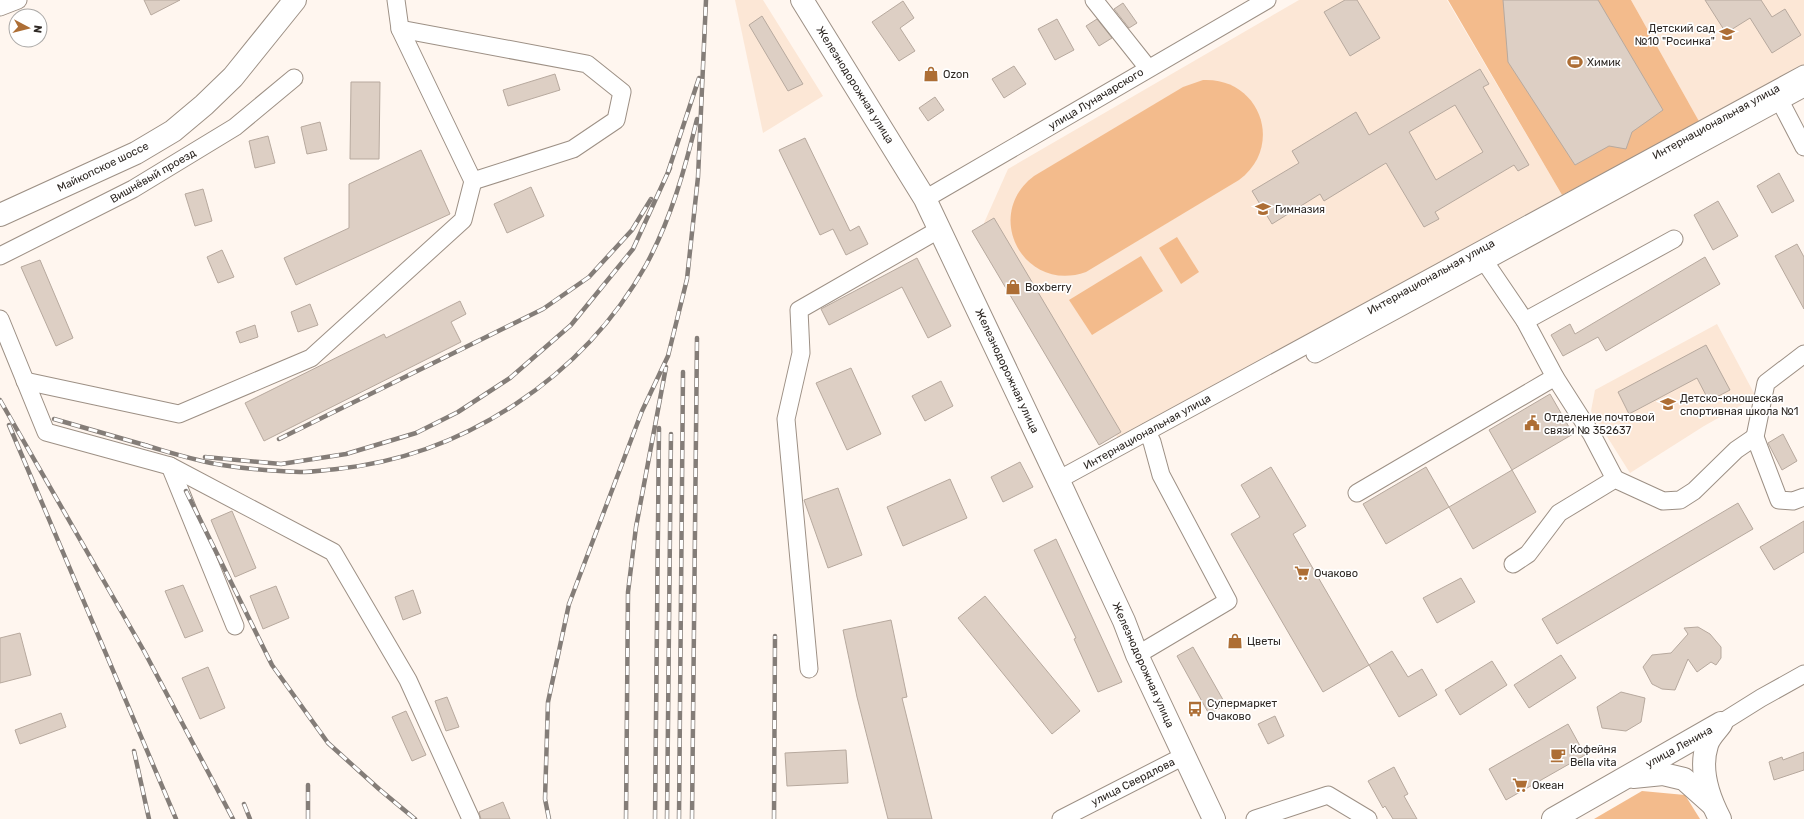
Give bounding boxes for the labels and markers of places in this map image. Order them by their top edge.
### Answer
place label: Детский сад №10 "Росинка" [1635,22,1715,48]
school or university icon: Детский сад №10 "Росинка" [1718,25,1736,43]
sports icon: Химик [1566,53,1584,71]
place label: Химик [1587,56,1621,69]
shop icon: Ozon [922,65,940,83]
place label: Ozon [943,68,969,81]
school or university icon: Гимназия [1254,200,1272,218]
place label: Гимназия [1275,203,1325,216]
shop icon: Boxberry [1004,278,1022,296]
place label: Boxberry [1025,281,1072,294]
place label: Детско-юношеская спортивная школа №1 [1680,392,1799,418]
school or university icon: Детско-юношеская спортивная школа №1 [1659,395,1677,413]
place label: Отделение почтовой связи № 352637 [1544,411,1655,437]
public building icon: Отделение почтовой связи № 352637 [1523,414,1541,432]
supermarket icon: Очаково [1293,564,1311,582]
place label: Очаково [1314,567,1358,580]
shop icon: Цветы [1226,632,1244,650]
place label: Цветы [1247,635,1281,648]
place label: Супермаркет Очаково [1207,697,1278,723]
bus stop icon: Супермаркет Очаково [1186,700,1204,718]
place label: Кофейня Bella vita [1570,743,1616,769]
cafe icon: Кофейня Bella vita [1549,746,1567,764]
supermarket icon: Океан [1511,776,1529,794]
place label: Океан [1532,779,1564,792]

